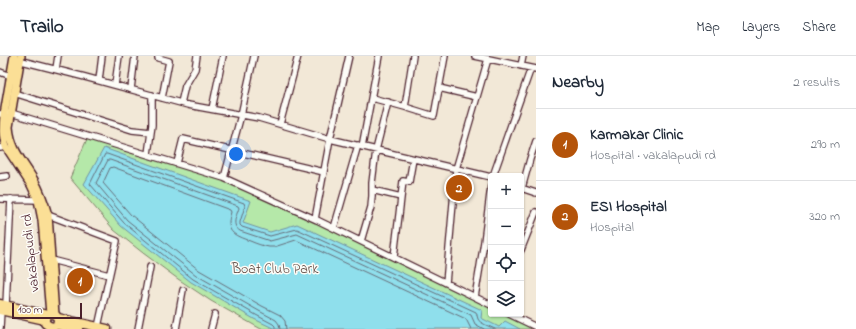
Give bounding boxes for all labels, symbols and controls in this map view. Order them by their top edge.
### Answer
text: Trailo [20,14,64,41]
text: Map [696,17,720,38]
text: Layers [742,17,780,38]
text: Share [802,17,836,38]
text: Nearby [552,70,604,95]
text: 2 results [793,73,840,92]
text: Karmakar Clinic [590,124,683,146]
text: 1 [563,135,567,154]
text: 290 m [811,135,840,154]
your location [226,144,246,164]
text: Hospital · vakalapudi rd [590,146,716,165]
pin: 2 [446,173,472,203]
map controls [488,173,524,317]
button: + [488,173,524,209]
text: ESI Hospital [590,196,667,218]
text: 2 [562,207,568,226]
text: 320 m [809,207,840,226]
button: − [488,209,524,245]
street label: vakalapudi rd [16,213,46,293]
text: Hospital [590,218,634,237]
button: locate [488,245,524,281]
park label: Boat Club Park [231,259,319,280]
pin: 1 [67,266,93,296]
button: layers [488,281,524,317]
scale bar [12,301,82,320]
text: 100 m [18,302,42,318]

